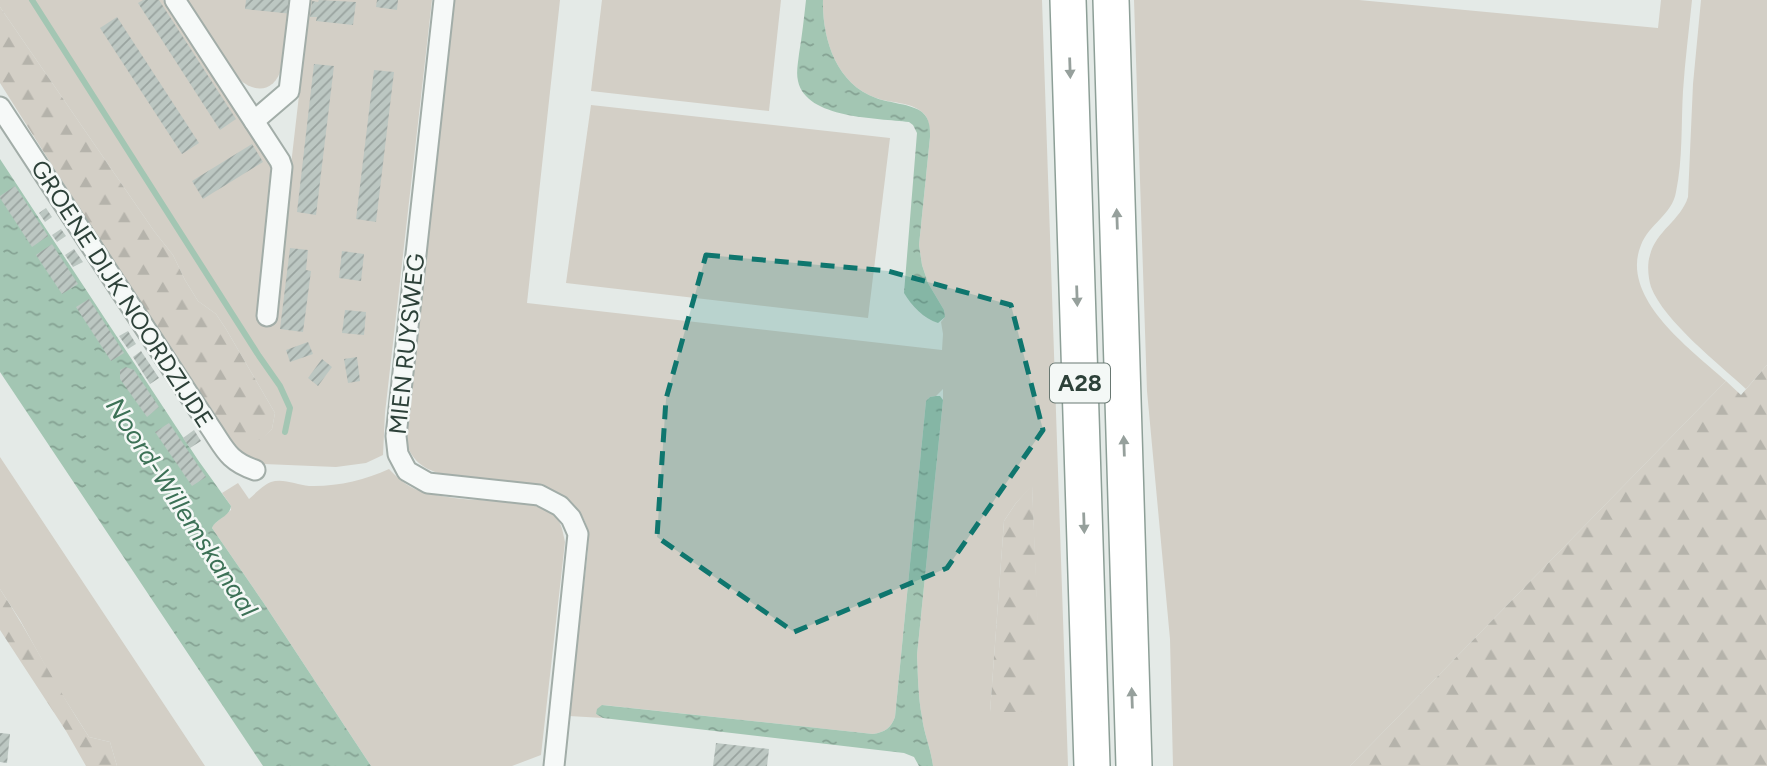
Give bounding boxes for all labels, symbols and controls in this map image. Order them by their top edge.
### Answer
one-way arrow [1064,57,1076,79]
street label: GROENE DIJK NOORDZIJDE [25,155,220,433]
one-way arrow [1112,207,1123,229]
street label: MIEN RUYSWEG [383,252,430,436]
one-way arrow [1072,285,1083,307]
road number: A28 [1050,364,1110,402]
water label: Noord-Willemskanaal [99,391,265,623]
one-way arrow [1119,435,1130,457]
one-way arrow [1079,512,1090,534]
one-way arrow [1127,687,1138,709]

